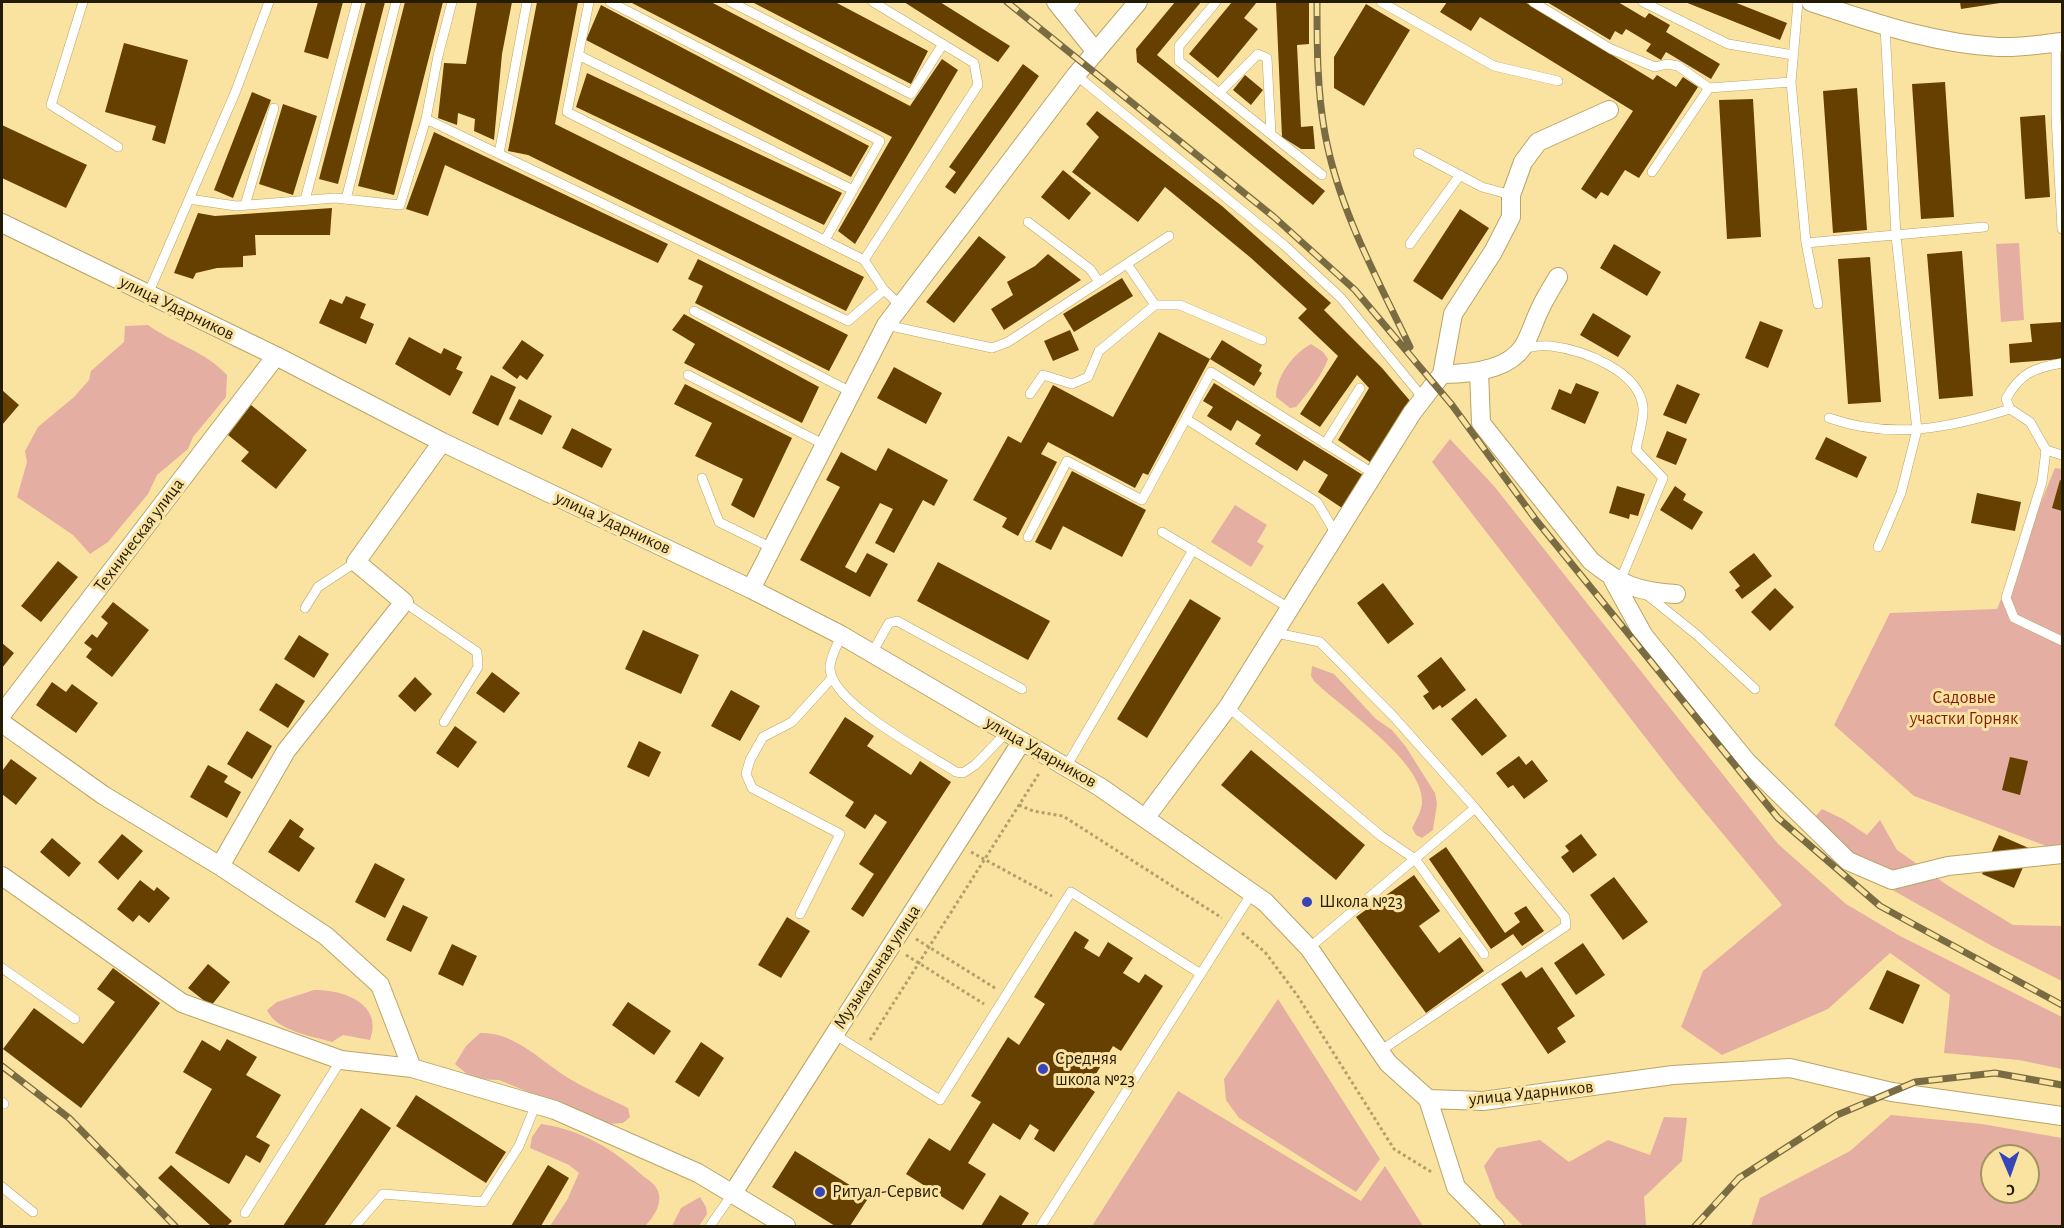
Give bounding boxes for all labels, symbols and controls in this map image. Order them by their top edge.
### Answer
street label: улица Ударников [116,271,238,345]
street label: Техническая улица [89,474,189,596]
street label: улица Ударников [552,487,674,559]
park label: Садовые участки Горняк [1910,687,2018,730]
street label: улица Ударников [982,711,1100,793]
place label: Школа №23 [1319,891,1403,913]
marker: Школа №23 [1300,895,1314,909]
street label: Музыкальная улица [829,901,925,1033]
place label: Средняя школа №23 [1055,1048,1135,1090]
marker: Средняя школа №23 [1036,1062,1050,1076]
street label: улица Ударников [1468,1076,1594,1110]
north arrow [1980,1144,2040,1204]
place label: Ритуал-Сервис [832,1181,939,1203]
text: С [2006,1182,2015,1198]
marker: Ритуал-Сервис [813,1185,827,1199]

